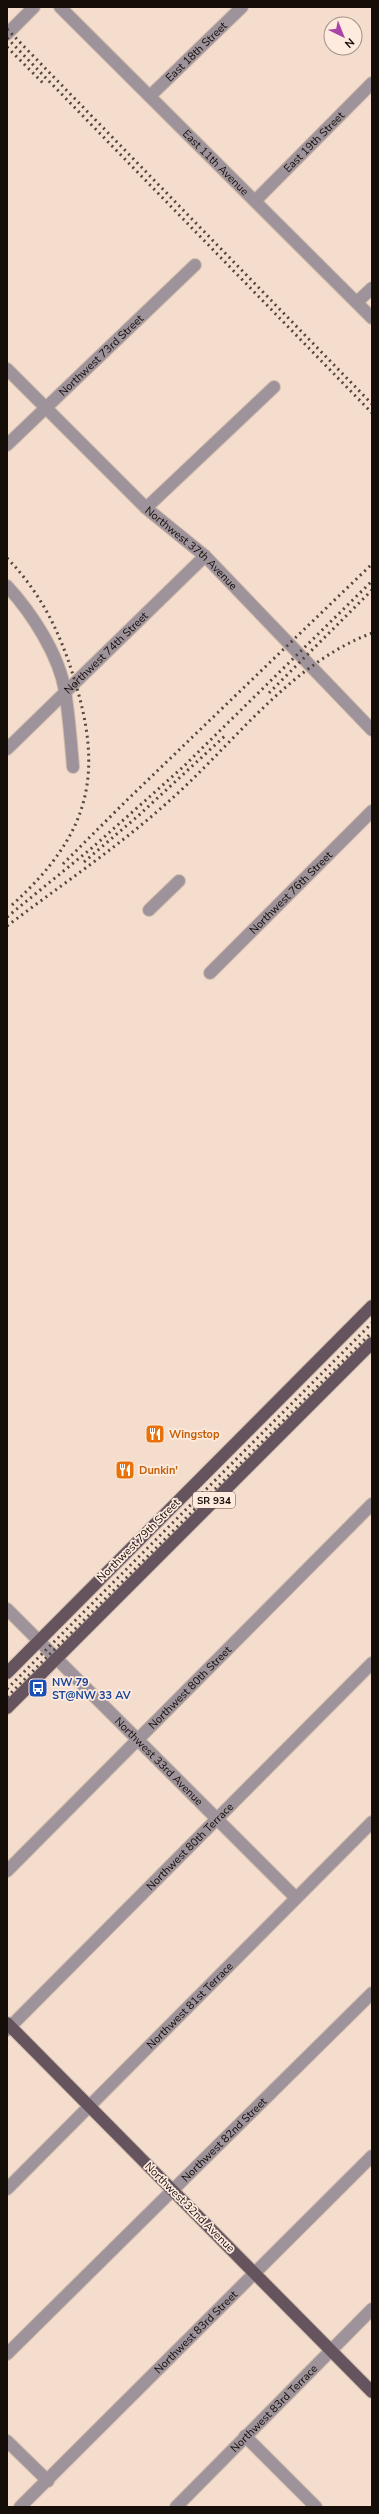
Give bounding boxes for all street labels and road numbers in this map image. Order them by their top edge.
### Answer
street label: East 18th Street [162,18,231,85]
street label: East 19th Street [280,108,348,176]
street label: East 11th Avenue [179,126,252,199]
street label: Northwest 73rd Street [56,311,147,400]
street label: Northwest 37th Avenue [142,503,241,593]
street label: Northwest 74th Street [61,609,152,697]
street label: Northwest 76th Street [246,848,336,938]
road number: SR 934 [193,1492,235,1508]
street label: Northwest 79th Street [94,1495,183,1585]
street label: Northwest 80th Street [145,1643,235,1733]
street label: Northwest 33rd Avenue [111,1714,206,1809]
street label: Northwest 80th Terrace [143,1800,237,1894]
street label: Northwest 81st Terrace [143,1959,237,2052]
street label: Northwest 82nd Street [178,2094,270,2185]
street label: Northwest 32nd Avenue [141,2159,238,2256]
street label: Northwest 83rd Street [151,2287,241,2377]
street label: Northwest 83rd Terrace [227,2361,321,2456]

